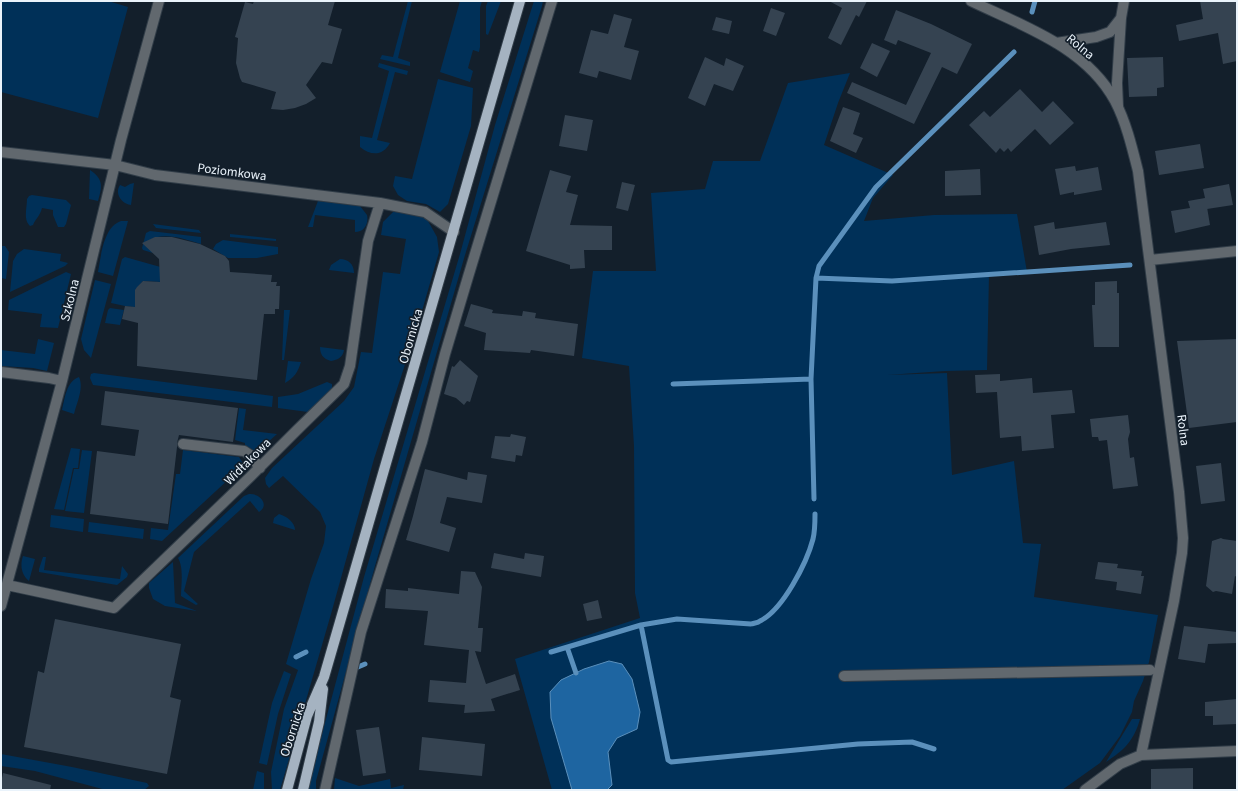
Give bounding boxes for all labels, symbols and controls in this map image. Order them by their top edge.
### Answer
street label: Rolna [1063,30,1098,64]
street label: Poziomkowa [196,159,267,185]
street label: Szkolna [56,277,84,323]
street label: Obornicka [395,307,427,366]
street label: Rolna [1172,413,1194,447]
street label: Widłakowa [220,434,275,489]
street label: Obornicka [276,700,310,759]

